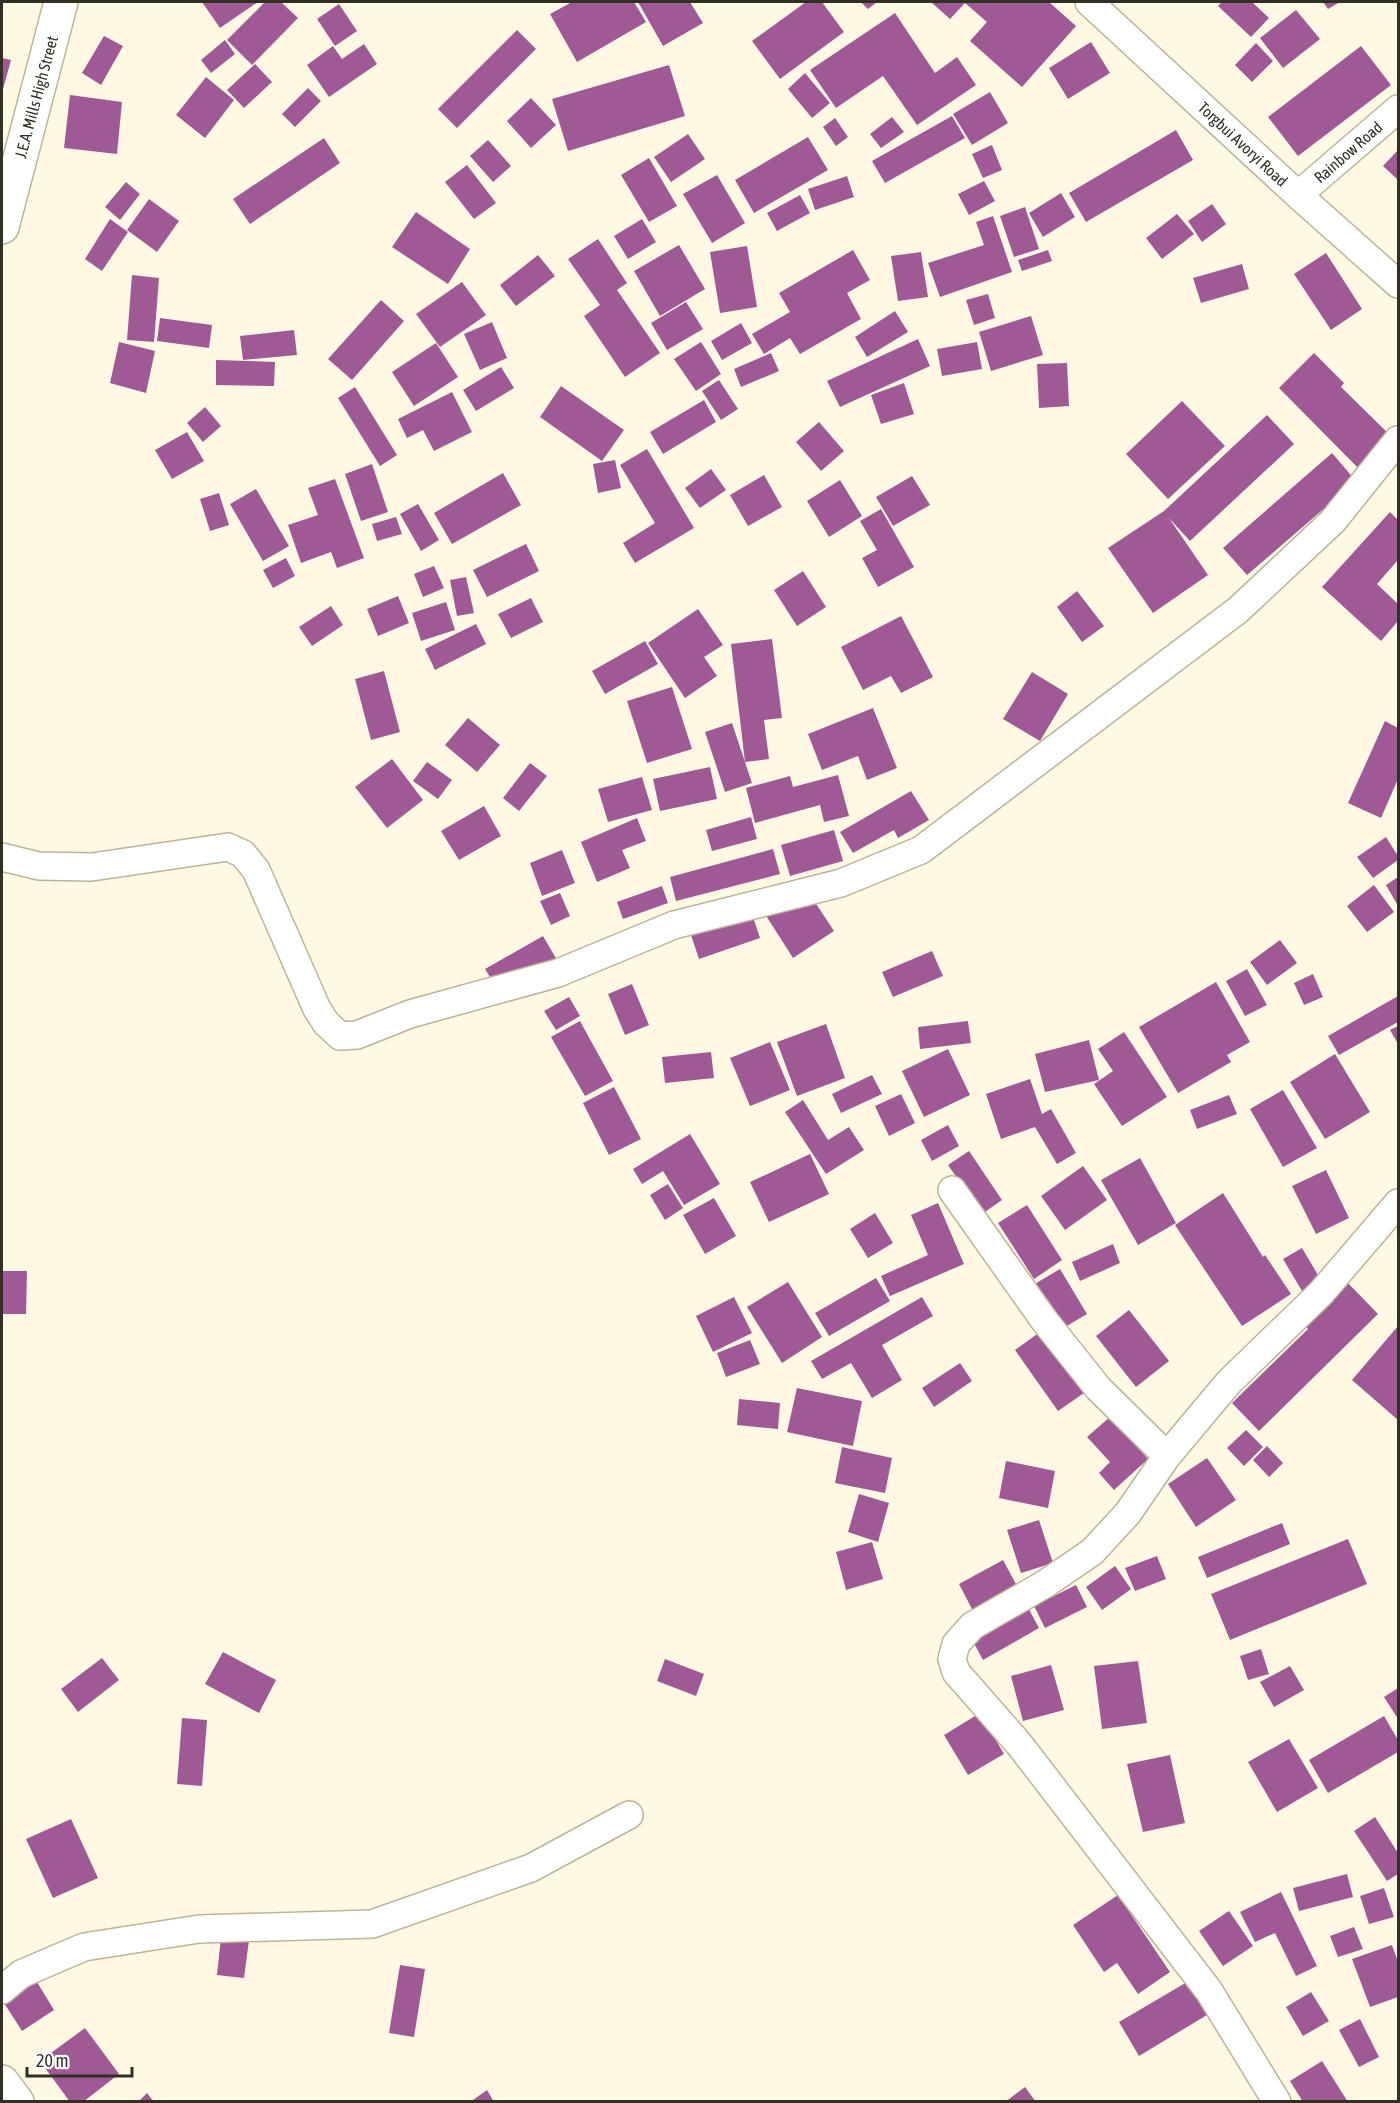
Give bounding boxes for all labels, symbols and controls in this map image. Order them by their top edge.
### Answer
street label: J.E.A. Mills High Street [11,34,62,160]
street label: Torgbui Avoryi Road [1194,98,1291,191]
street label: Rainbow Road [1310,118,1386,186]
scale bar [27,2040,132,2078]
text: 20 m [36,2050,68,2071]

